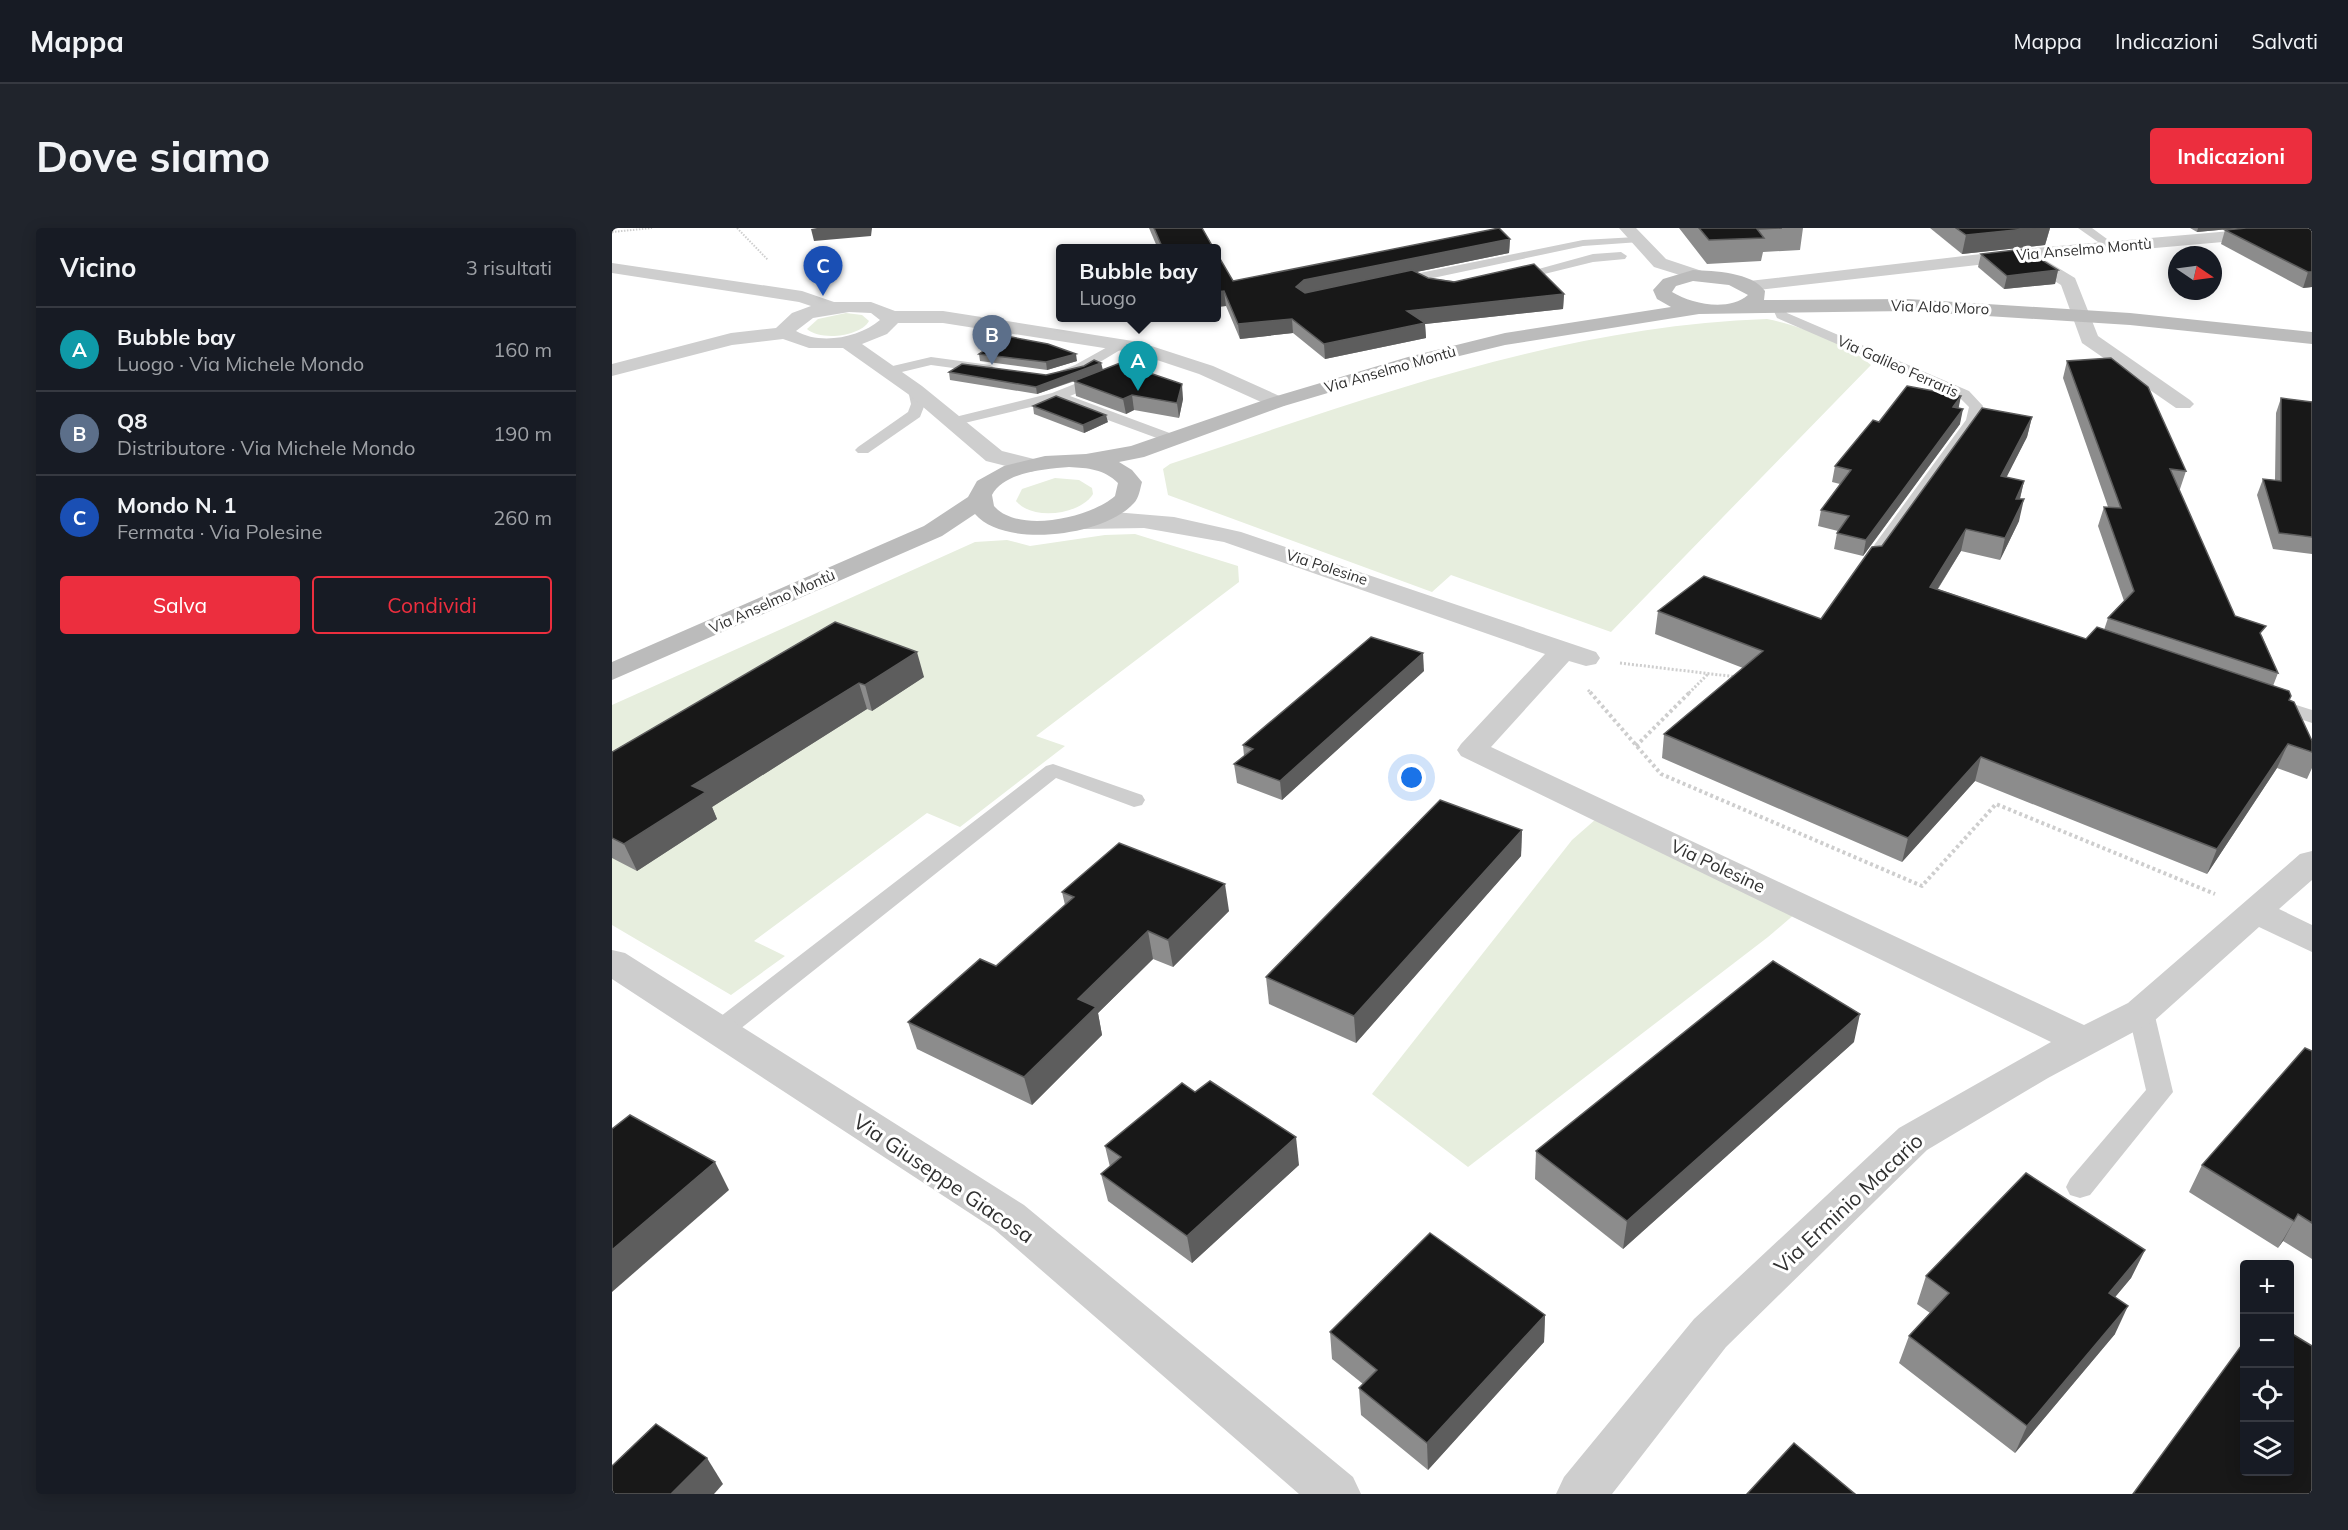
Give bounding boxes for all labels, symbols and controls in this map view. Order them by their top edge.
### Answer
text: Mappa [30,24,124,59]
text: Mappa [2014,28,2082,54]
text: Indicazioni [2115,28,2218,54]
text: Salvati [2251,28,2318,54]
button: Indicazioni [2150,128,2312,184]
text: Dove siamo [36,130,270,183]
street label: Via Anselmo Montù [2016,234,2152,264]
popup [1056,244,1221,322]
north arrow [2168,246,2222,300]
pin: C [804,247,842,296]
text: Vicino [60,251,137,284]
text: 3 risultati [466,255,552,280]
text: Bubble bay [1079,257,1198,285]
text: Luogo [1079,285,1136,310]
street label: Via Aldo Moro [1891,296,1989,318]
pin: B [972,316,1012,365]
text: Bubble bay [117,323,236,351]
street label: Via Galileo Ferraris [1834,331,1962,401]
text: A [72,337,87,362]
text: 160 m [493,337,552,362]
street label: Via Anselmo Montù [1322,341,1458,397]
pin: A [1118,342,1158,391]
text: Luogo · Via Michele Mondo [117,351,364,376]
text: Q8 [117,407,148,435]
text: B [73,421,86,446]
text: 190 m [493,421,552,446]
text: Distributore · Via Michele Mondo [117,435,415,460]
text: Mondo N. 1 [117,491,236,519]
text: C [73,505,86,530]
text: 260 m [493,505,552,530]
text: Fermata · Via Polesine [117,519,322,544]
street label: Via Polesine [1284,545,1370,589]
street label: Via Anselmo Montù [706,565,838,637]
button: Salva [60,576,300,634]
button: Condividi [312,576,552,634]
your location [1397,763,1426,792]
street label: Via Polesine [1667,834,1769,898]
street label: Via Giuseppe Giacosa [849,1108,1039,1248]
street label: Via Erminio Macario [1768,1127,1928,1279]
map controls [2240,1260,2294,1476]
button: + [2240,1260,2294,1314]
button: − [2240,1314,2294,1368]
button: locate [2240,1368,2294,1422]
button: layers [2240,1422,2294,1476]

